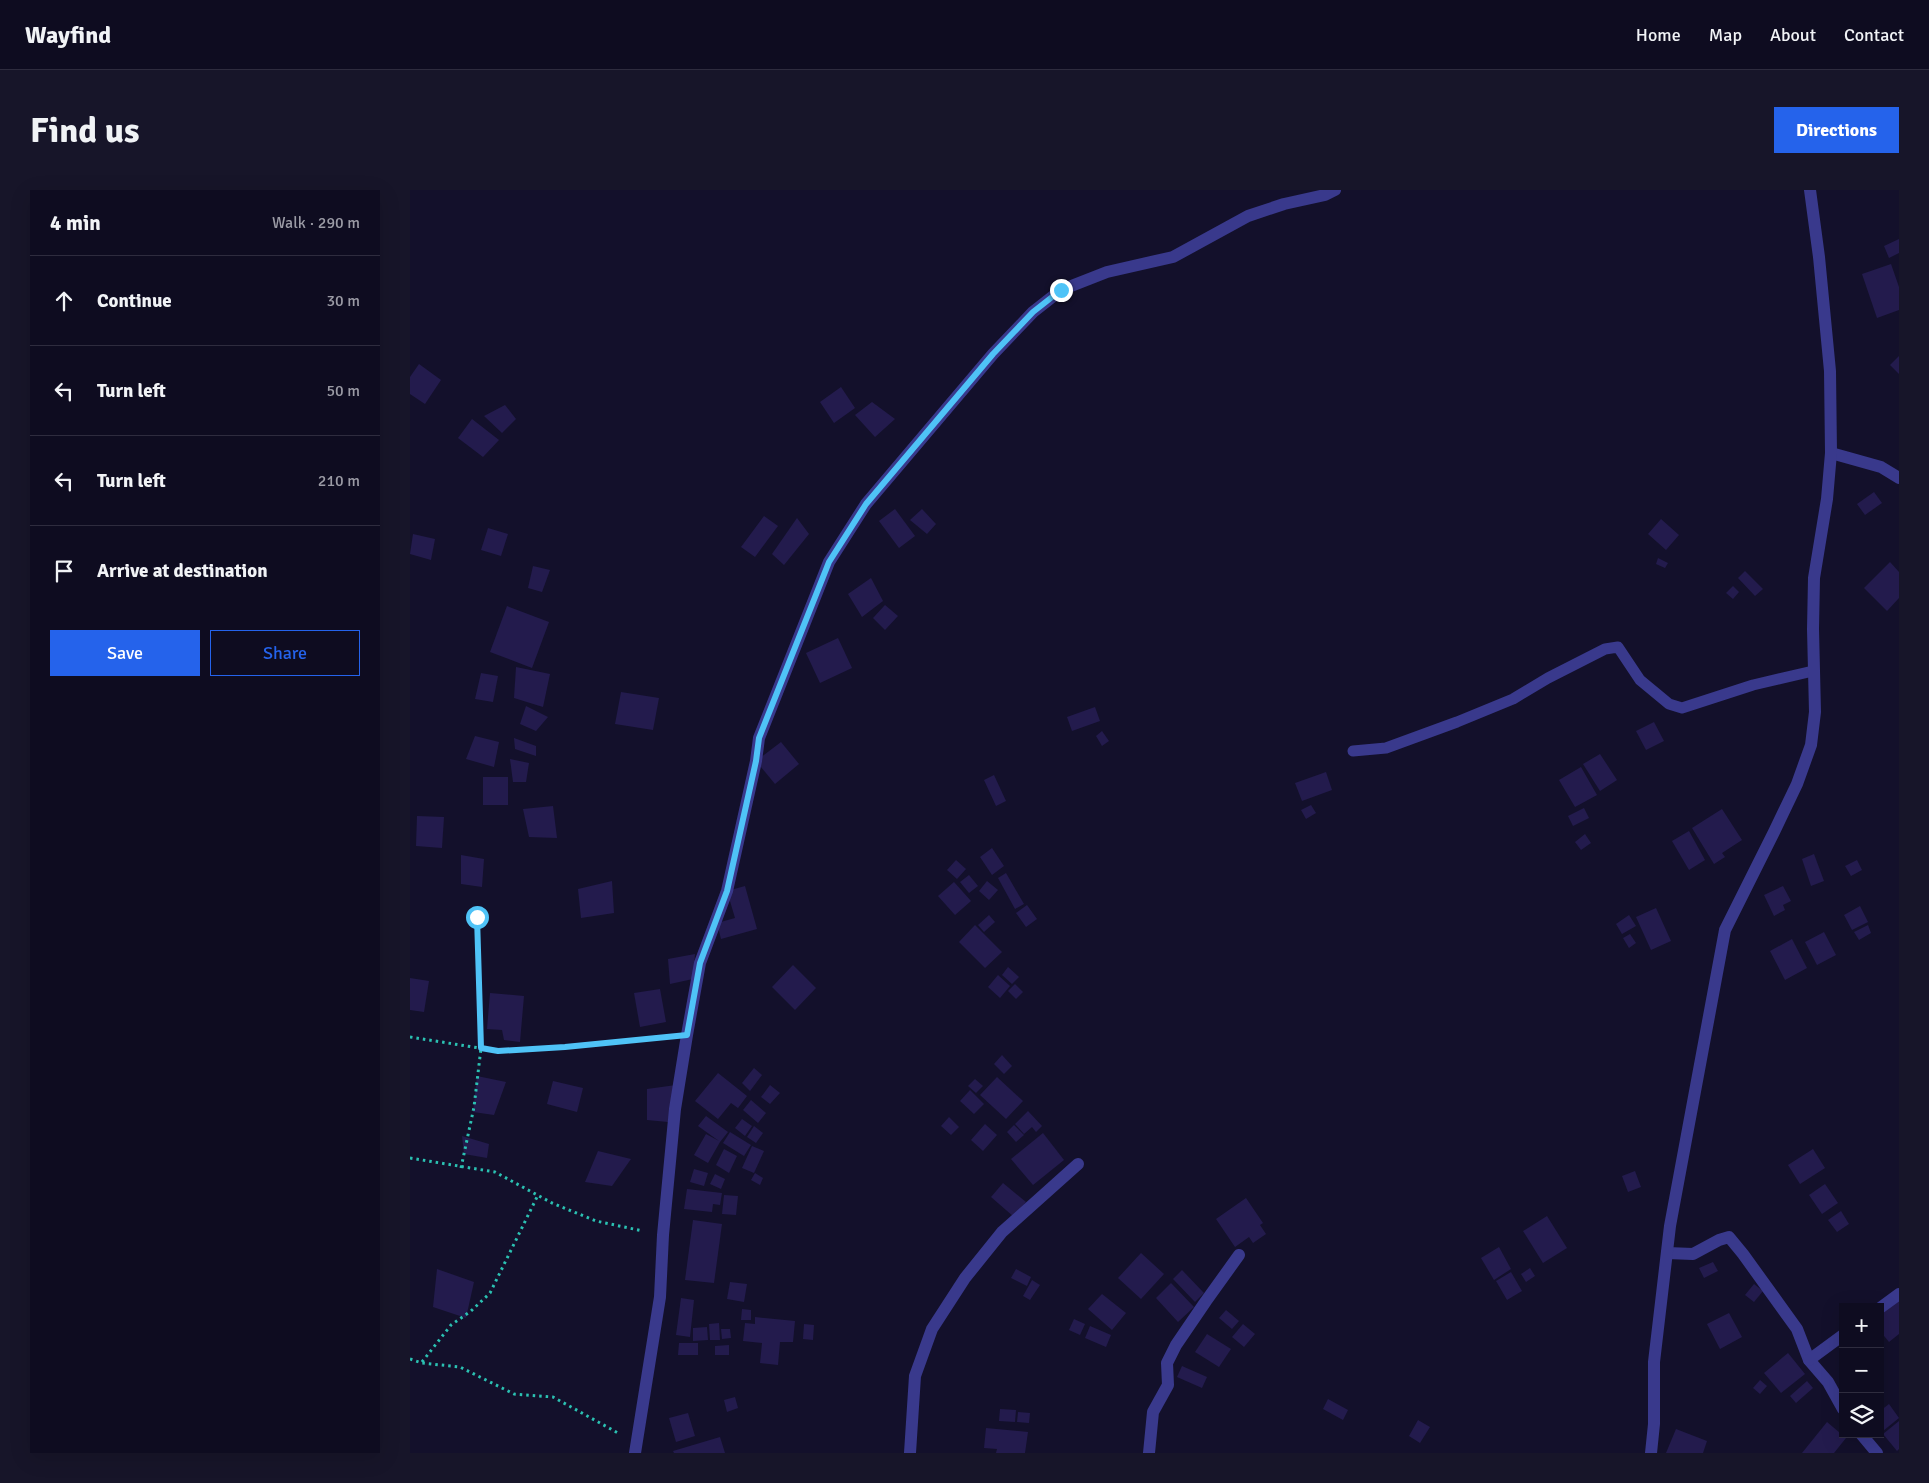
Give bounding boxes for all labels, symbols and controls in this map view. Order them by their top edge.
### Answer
text: Wayfind [25,20,111,50]
text: Home [1636,24,1681,46]
text: Map [1709,24,1742,46]
text: About [1770,24,1816,46]
text: Contact [1844,24,1904,46]
button: Directions [1774,107,1899,153]
text: Find us [30,109,140,152]
text: 4 min [50,210,101,236]
text: Walk · 290 m [272,213,360,233]
route end [1050,279,1073,302]
icon: ahead [50,287,78,315]
text: Continue [97,289,172,313]
text: 30 m [326,291,360,311]
icon: left [50,377,78,405]
text: Turn left [97,379,166,403]
text: 50 m [326,381,360,401]
icon: left [50,467,78,495]
text: Turn left [97,469,166,493]
text: 210 m [318,471,360,491]
icon: arrive [50,557,78,585]
text: Arrive at destination [97,559,268,583]
button: Save [50,630,200,676]
button: Share [210,630,360,676]
route start [466,906,489,929]
map controls [1839,1303,1884,1438]
button: + [1839,1303,1884,1348]
button: − [1839,1348,1884,1393]
button: layers [1839,1393,1884,1438]

